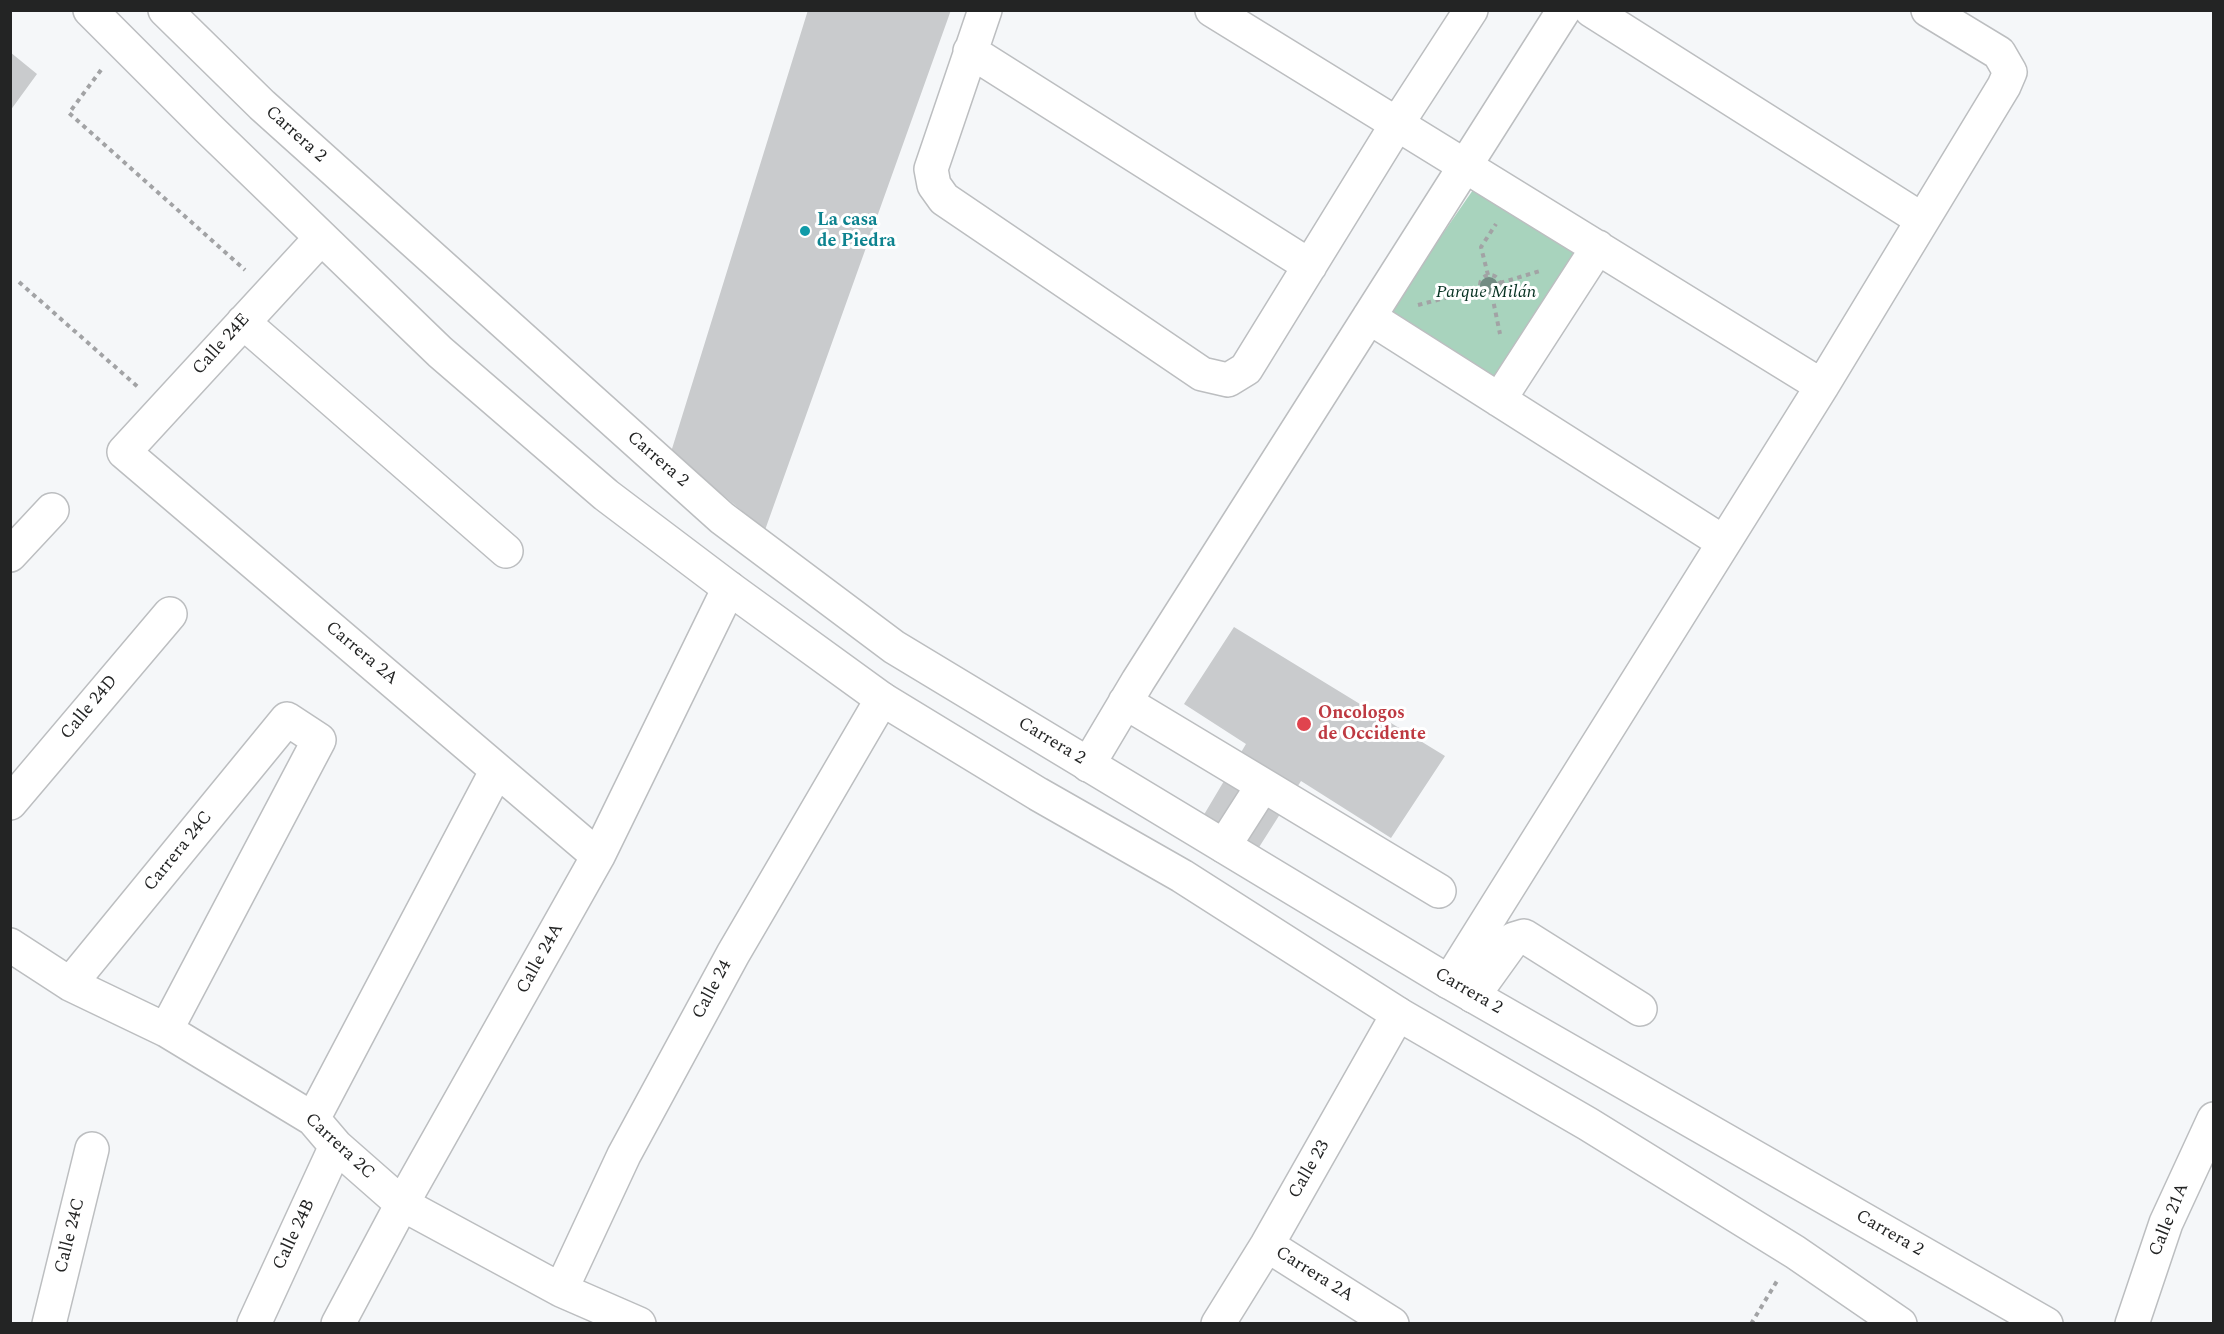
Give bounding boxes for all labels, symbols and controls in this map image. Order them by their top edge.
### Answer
street label: Carrera 2 [260,102,330,168]
place label: La casa de Piedra [817,210,896,252]
marker: La casa de Piedra [798,224,812,238]
park label: Parque Milán [1436,282,1536,304]
street label: Calle 24E [189,310,255,380]
street label: Carrera 2 [622,427,692,493]
street label: Carrera 2A [320,617,402,691]
street label: Calle 24D [57,671,123,745]
place label: Oncologos de Occidente [1318,703,1426,746]
street label: Carrera 2 [1014,714,1088,770]
marker: Oncologos de Occidente [1295,715,1313,733]
street label: Carrera 24C [140,808,218,896]
street label: Calle 24A [513,920,569,998]
street label: Calle 24 [689,957,737,1023]
street label: Carrera 2 [1430,964,1506,1020]
street label: Carrera 2C [300,1109,378,1185]
street label: Calle 23 [1285,1137,1335,1203]
street label: Calle 21A [2146,1180,2194,1260]
street label: Calle 24C [51,1196,91,1276]
street label: Calle 24B [269,1196,321,1274]
street label: Carrera 2 [1851,1206,1927,1262]
street label: Carrera 2A [1271,1243,1357,1307]

